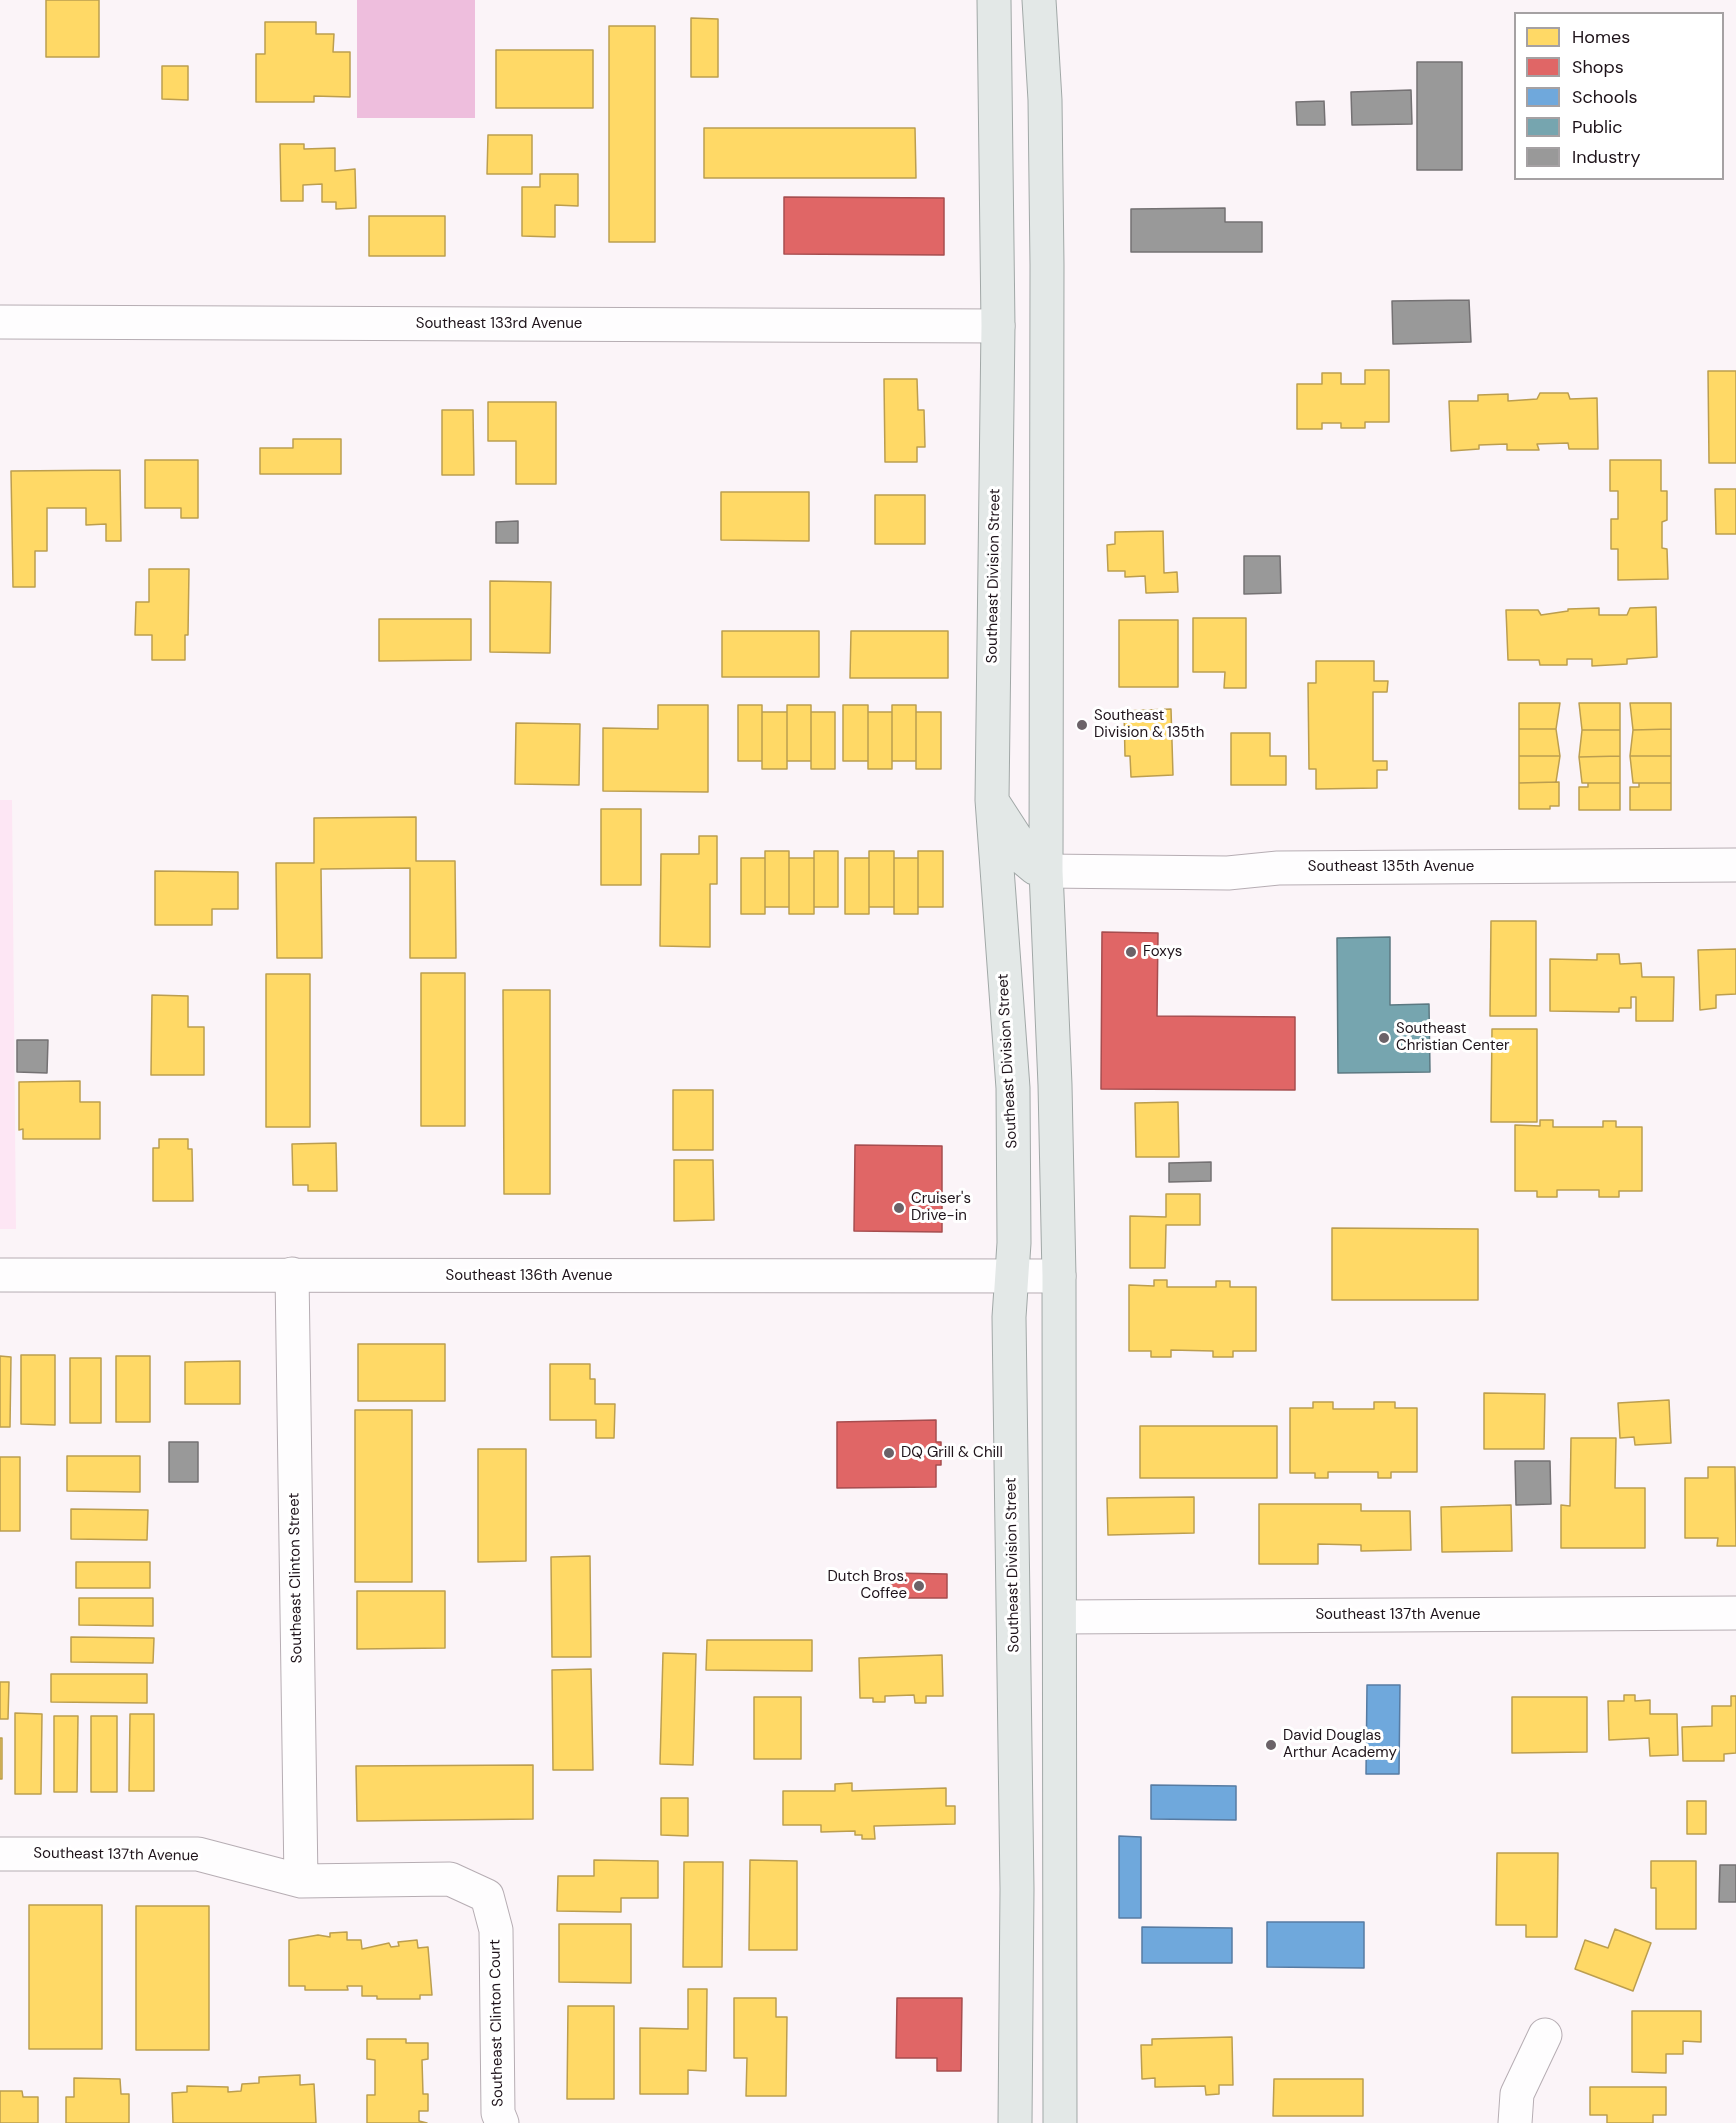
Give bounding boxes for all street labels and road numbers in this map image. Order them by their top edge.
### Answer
street label: Southeast 133rd Avenue [416,315,582,333]
street label: Southeast Division Street [983,488,1005,664]
street label: Southeast 135th Avenue [1308,858,1474,876]
street label: Southeast Division Street [994,973,1022,1149]
street label: Southeast 136th Avenue [446,1267,612,1285]
street label: Southeast Division Street [1002,1477,1024,1653]
street label: Southeast Clinton Street [286,1493,306,1663]
street label: Southeast 137th Avenue [1315,1606,1481,1624]
street label: Southeast 137th Avenue [33,1845,199,1865]
street label: Southeast Clinton Court [487,1939,507,2107]

